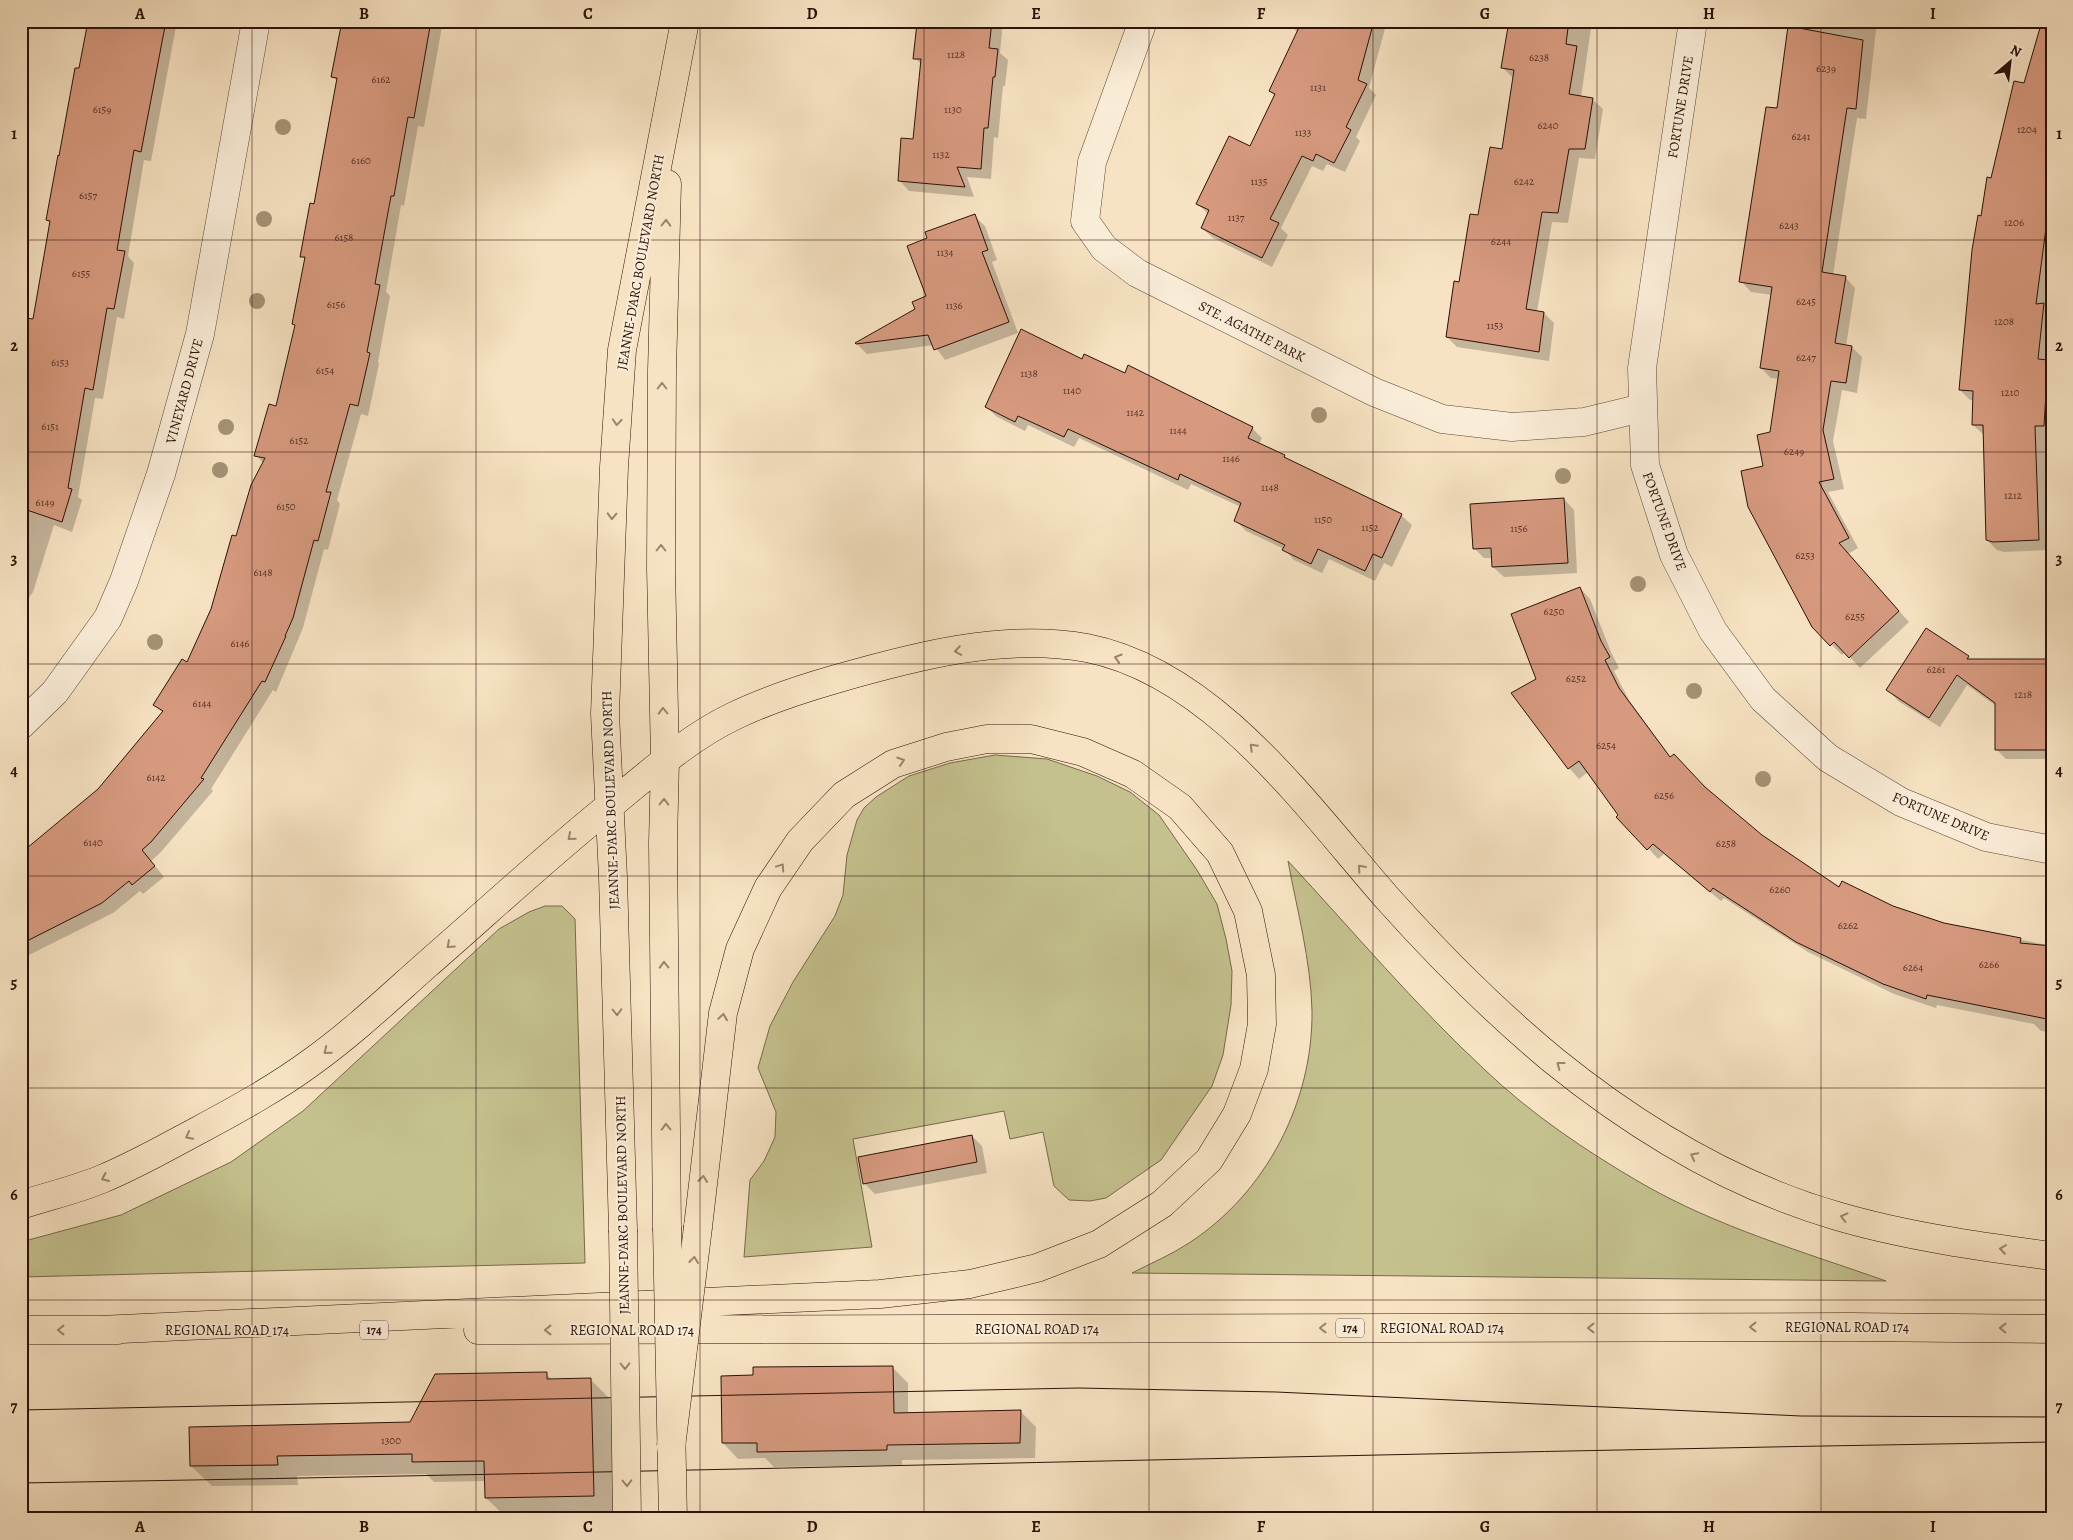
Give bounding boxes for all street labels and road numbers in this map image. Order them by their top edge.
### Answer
street label: FORTUNE DRIVE [1663,54,1698,160]
street label: JEANNE-D'ARC BOULEVARD NORTH [612,153,669,371]
street label: STE. AGATHE PARK [1195,296,1309,367]
street label: VINEYARD DRIVE [161,336,208,447]
street label: FORTUNE DRIVE [1638,469,1691,573]
street label: JEANNE-D'ARC BOULEVARD NORTH [597,690,624,910]
street label: FORTUNE DRIVE [1889,787,1992,845]
street label: JEANNE-D'ARC BOULEVARD NORTH [611,1095,634,1315]
street label: REGIONAL ROAD 174 [1785,1318,1909,1337]
road number: 174 [1336,1319,1364,1338]
street label: REGIONAL ROAD 174 [1380,1319,1504,1338]
road number: 174 [360,1320,388,1340]
street label: REGIONAL ROAD 174 [975,1320,1099,1339]
street label: REGIONAL ROAD 174 [165,1321,289,1340]
street label: REGIONAL ROAD 174 [570,1321,694,1340]

